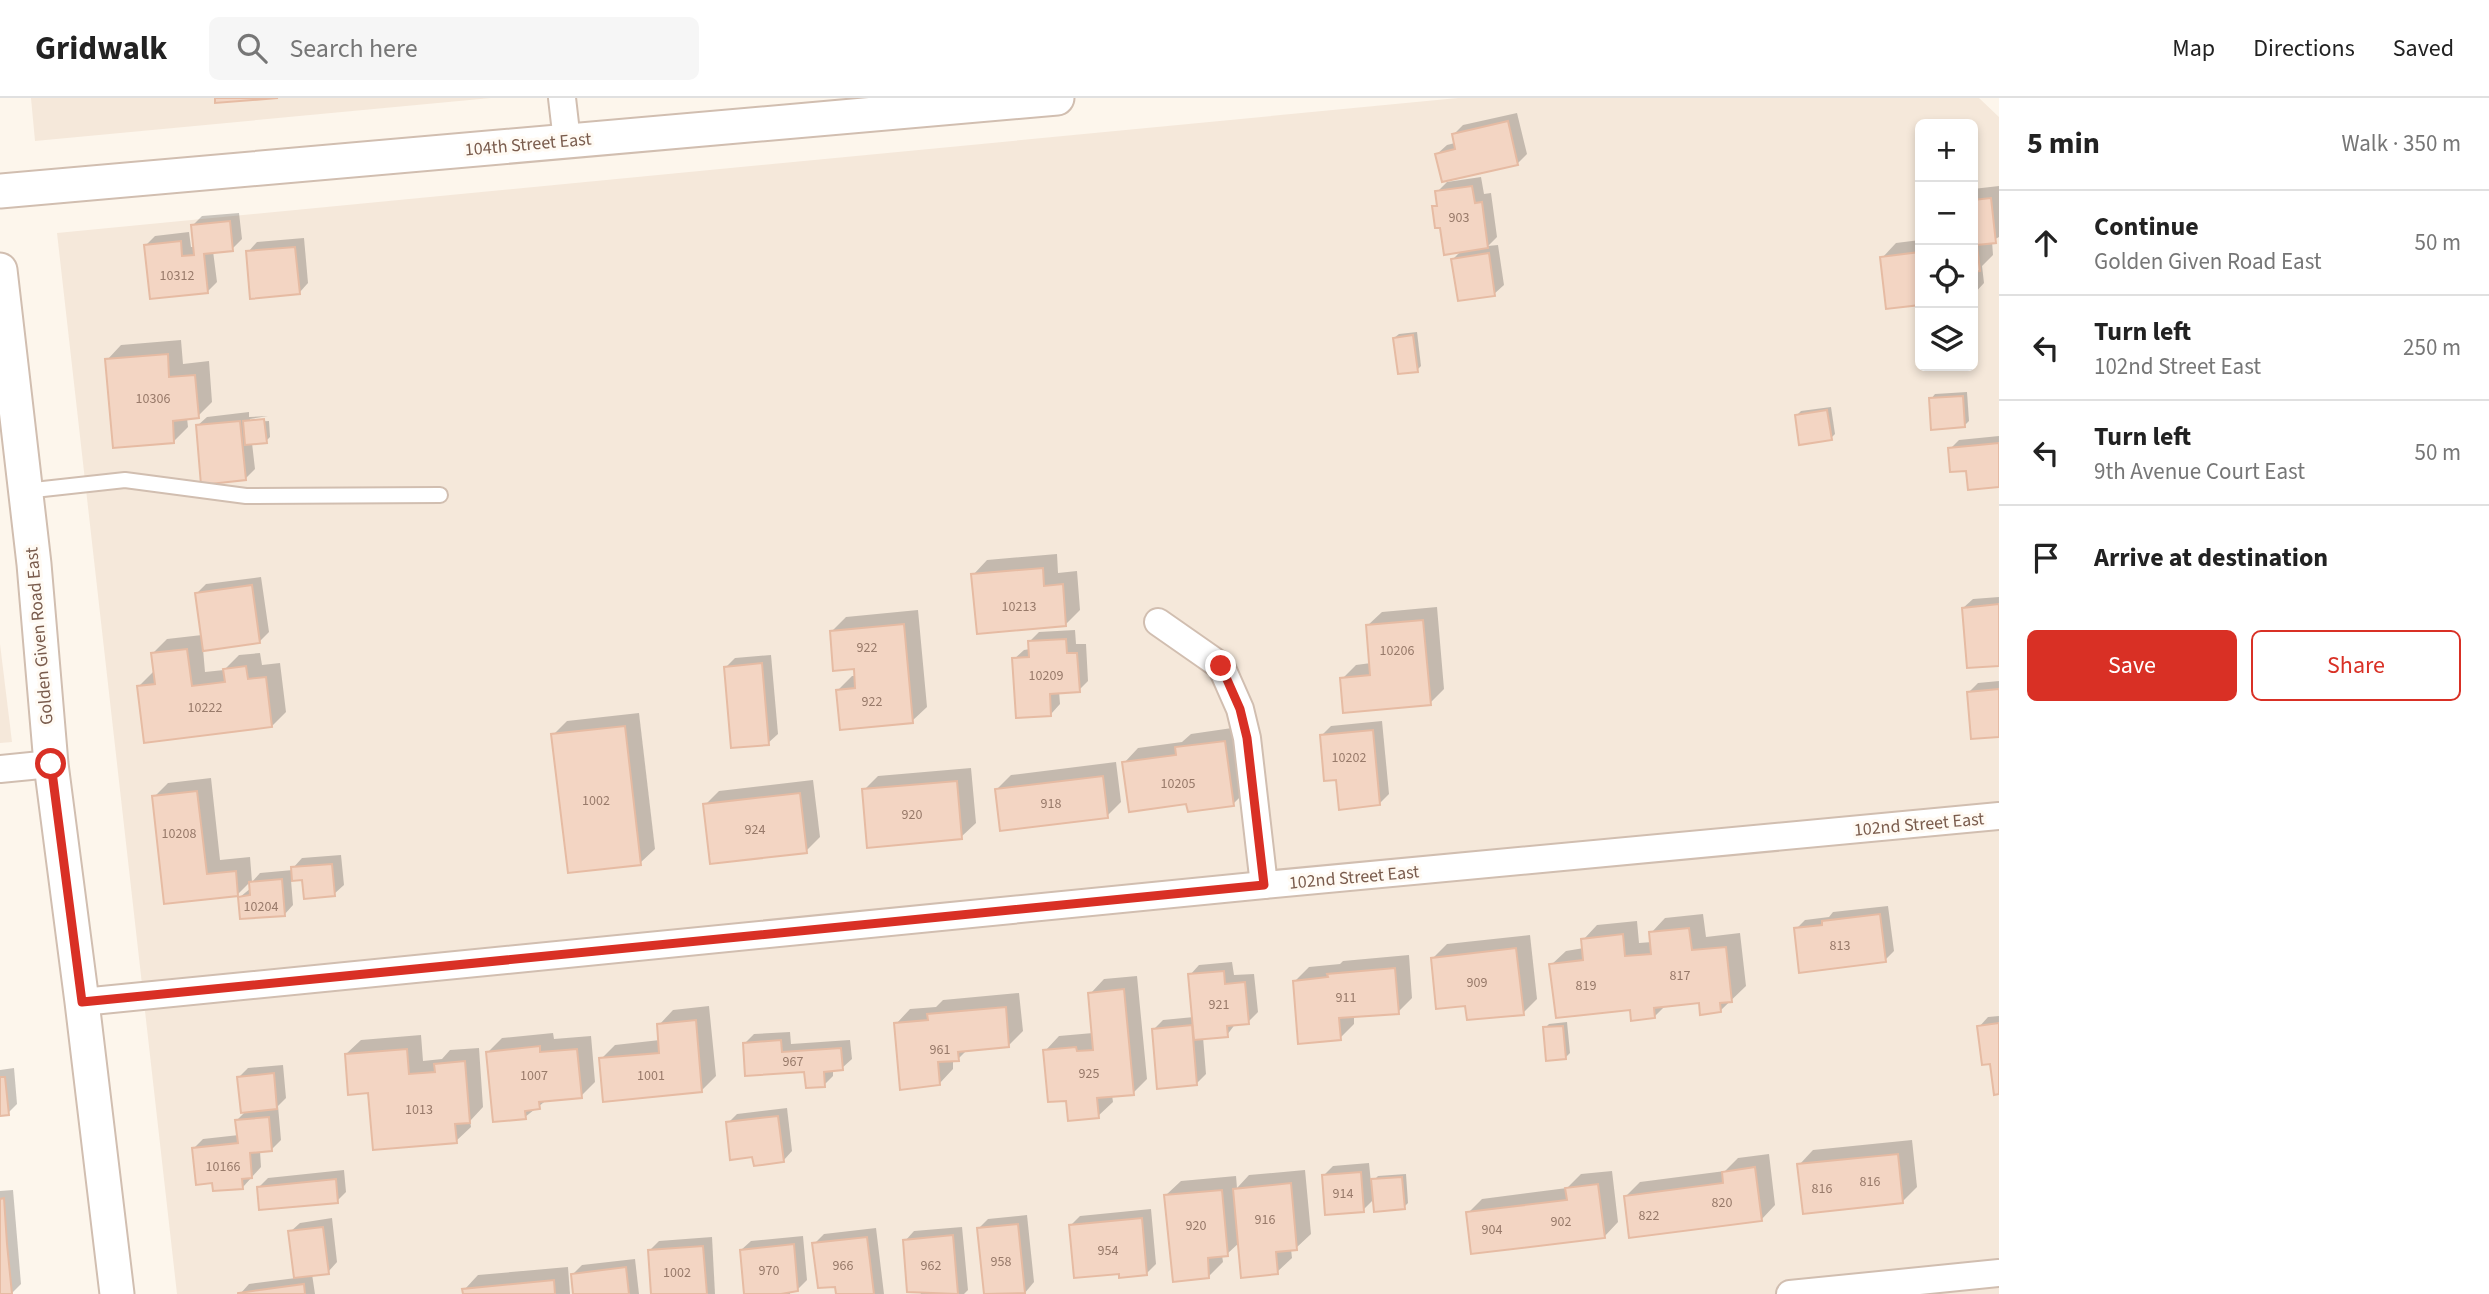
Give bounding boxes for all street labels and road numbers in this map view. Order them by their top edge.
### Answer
street label: 104th Street East [464,127,592,162]
street label: Golden Given Road East [19,546,60,726]
street label: 102nd Street East [1853,806,1985,843]
street label: 102nd Street East [1288,859,1420,896]

